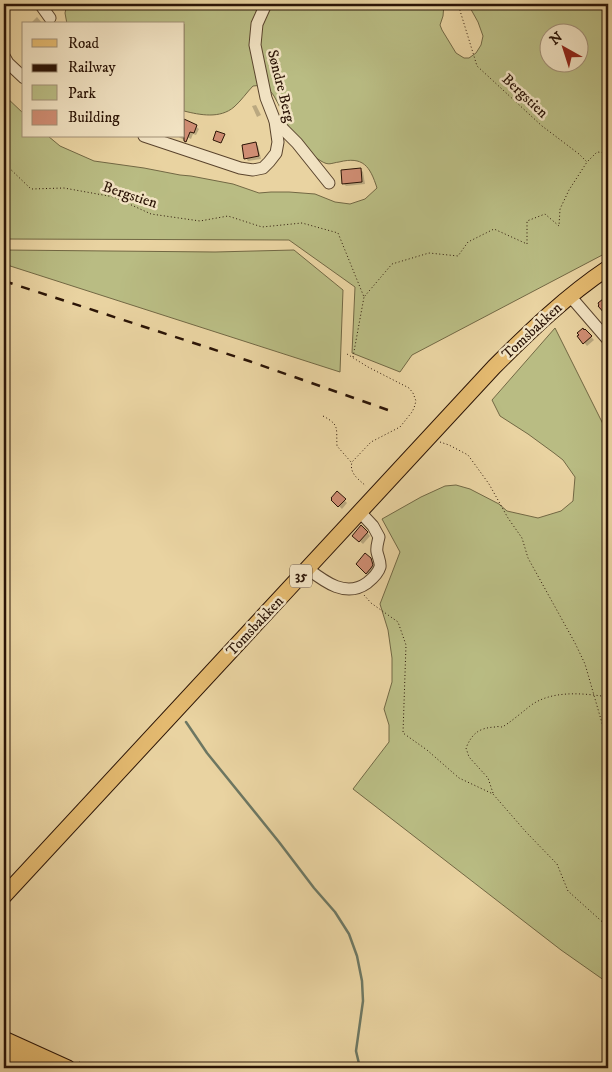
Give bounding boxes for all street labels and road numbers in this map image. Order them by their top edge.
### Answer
street label: Søndre Berg [263,48,299,125]
street label: Bergstien [498,70,552,122]
street label: Bergstien [100,177,160,213]
street label: Tomsbakken [498,298,566,364]
road number: 35 [290,564,312,588]
street label: Tomsbakken [222,592,288,660]

